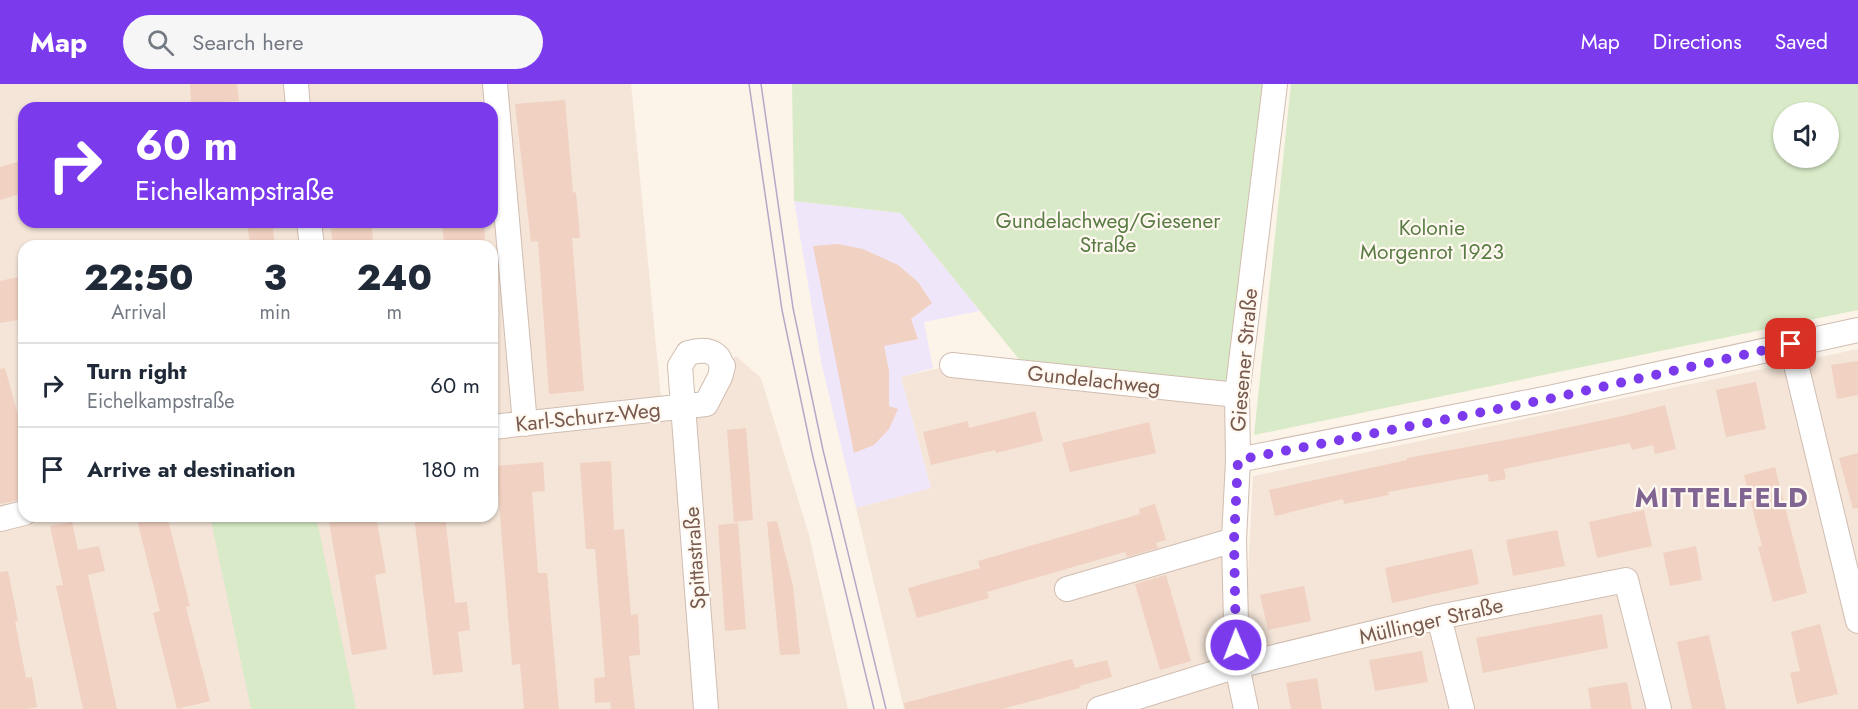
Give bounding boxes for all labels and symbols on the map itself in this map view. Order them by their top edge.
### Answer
park label: Gundelachweg/Giesener Straße [995,206,1221,260]
park label: Kolonie Morgenrot 1923 [1360,213,1504,267]
street label: Giesener Straße [1223,287,1265,433]
pin [1765,318,1816,369]
street label: Gundelachweg [1026,358,1162,402]
street label: Karl-Schurz-Weg [514,394,662,440]
district label: MITTELFELD [1635,478,1809,517]
street label: Spittastraße [676,506,714,610]
street label: Müllinger Straße [1356,590,1506,652]
position arrow [1204,613,1268,677]

